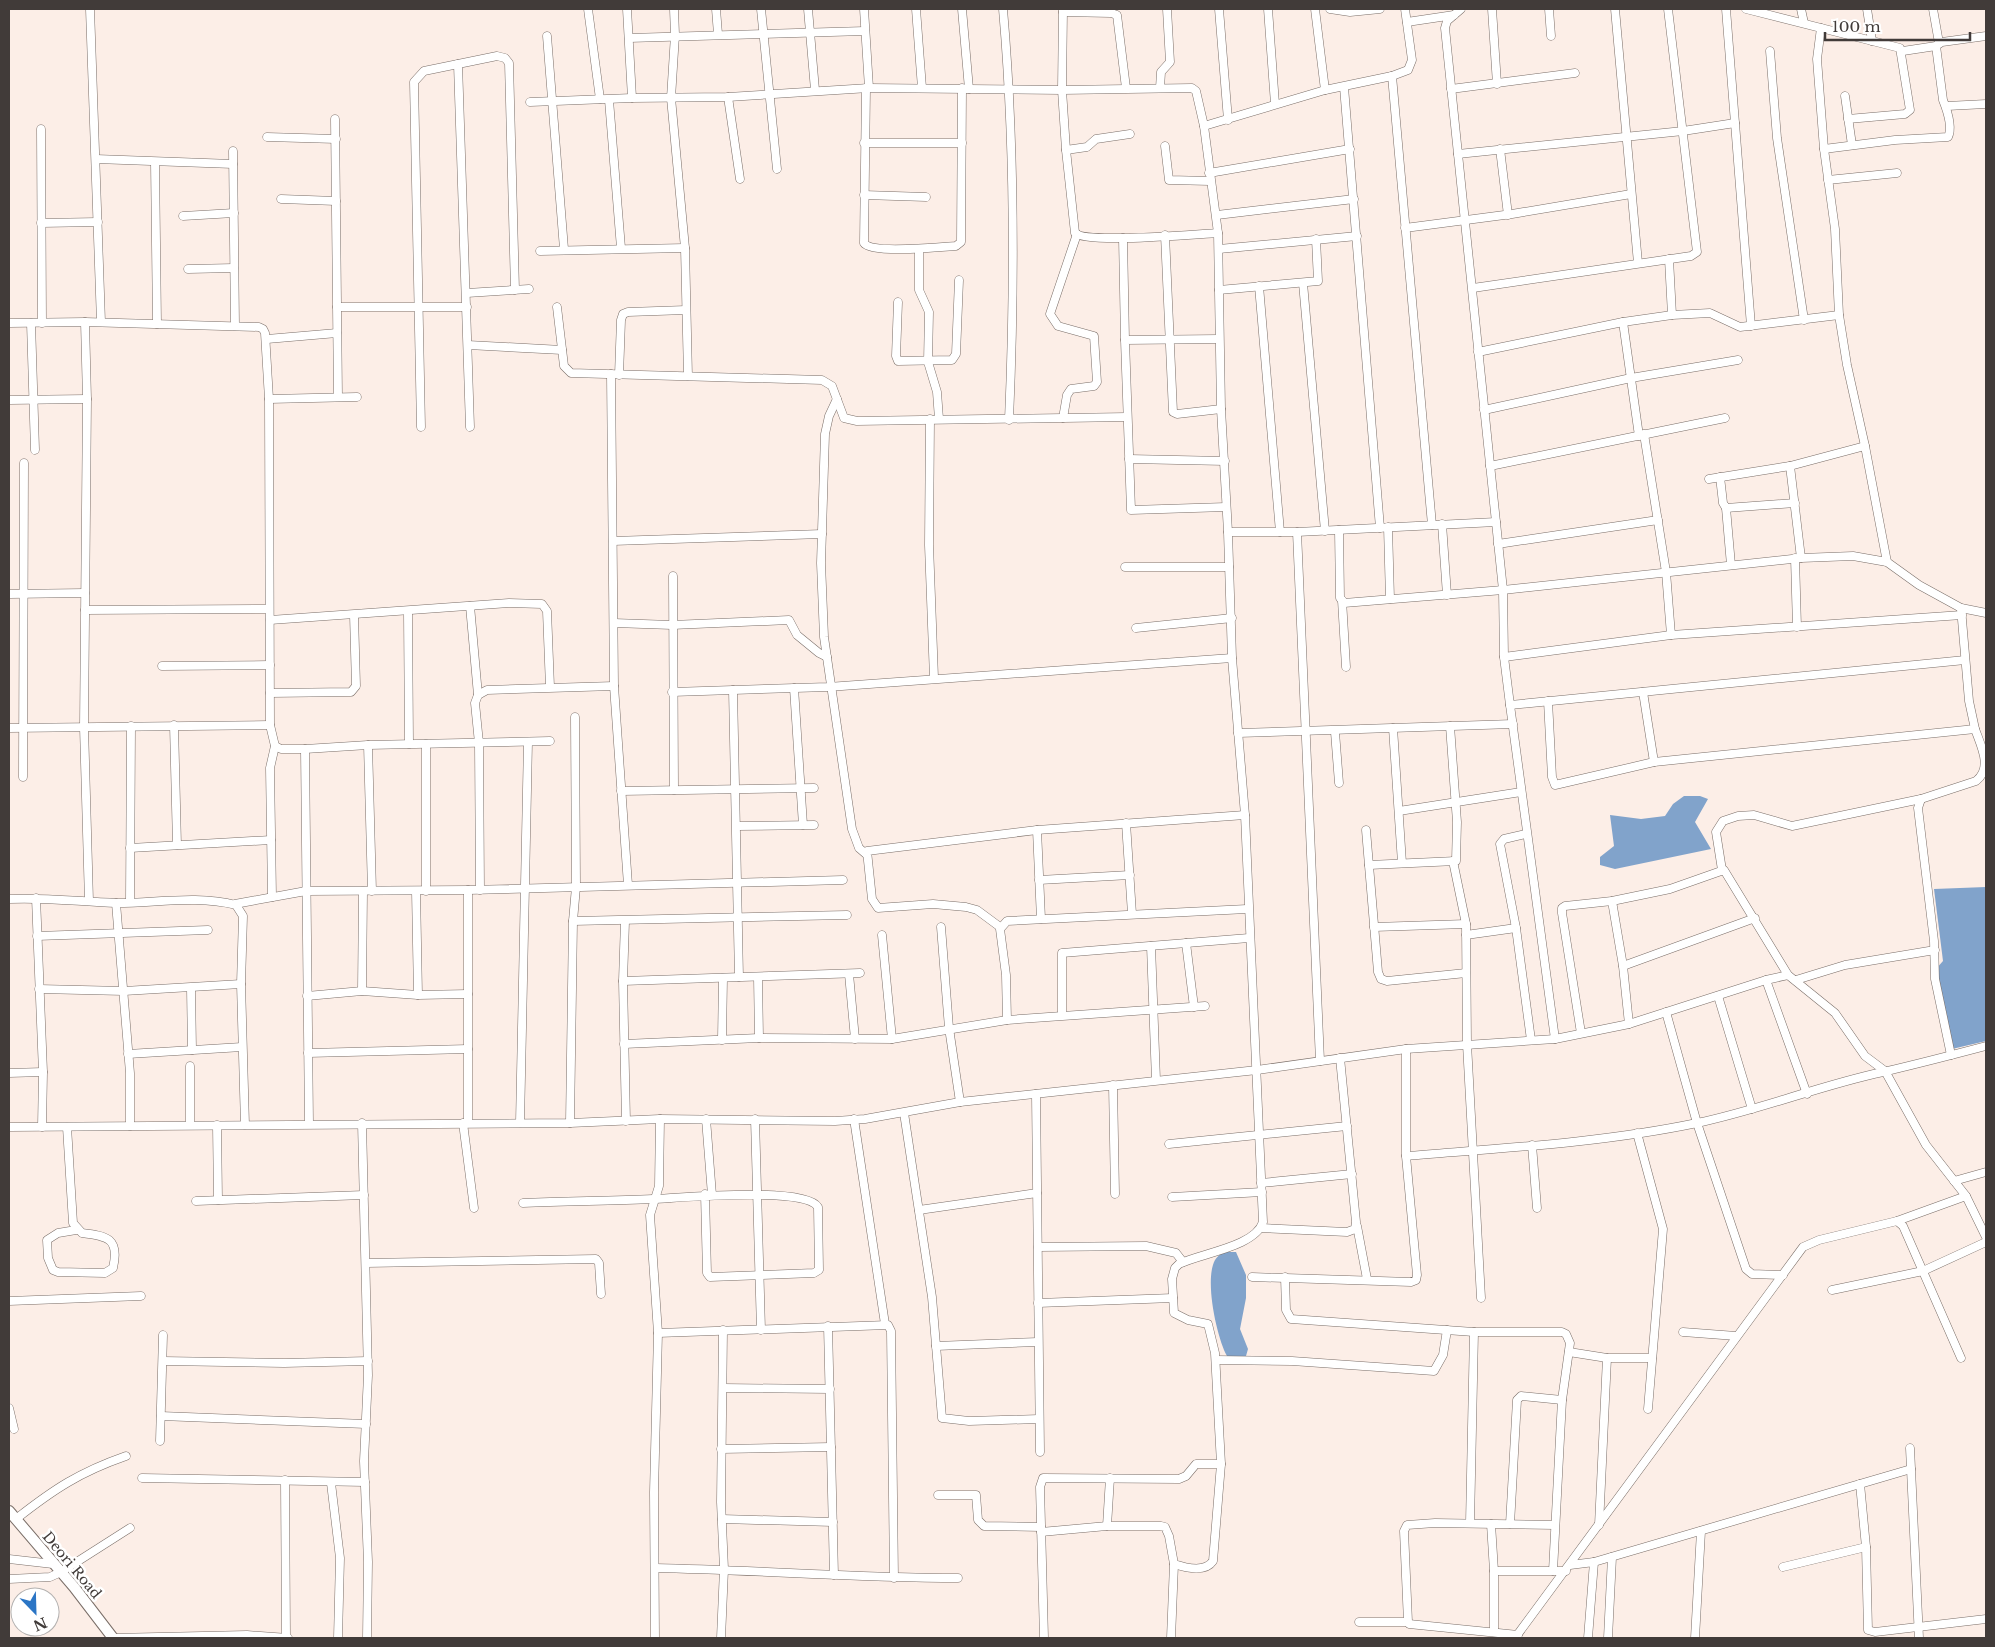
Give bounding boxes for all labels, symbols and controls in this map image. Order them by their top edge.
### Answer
scale bar [1825,10,1970,42]
text: 100 m [1832,17,1881,36]
street label: Deori Road [39,1528,106,1603]
north arrow [10,1587,60,1637]
text: N [31,1613,50,1635]

